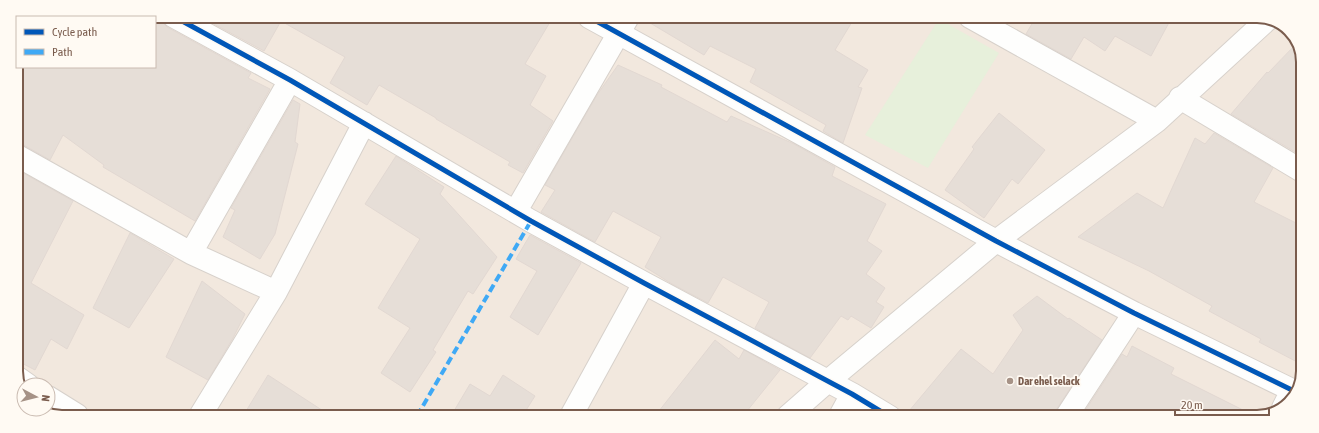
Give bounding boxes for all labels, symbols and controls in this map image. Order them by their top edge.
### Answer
legend [16,16,156,68]
text: Cycle path [52,25,97,39]
text: Path [52,45,73,59]
place label: Dar ehel selack [1018,375,1080,387]
marker: Dar ehel selack [1005,376,1015,386]
north arrow [16,377,56,417]
scale bar [1175,391,1269,417]
text: N [40,394,52,402]
text: 20 m [1181,398,1203,412]

